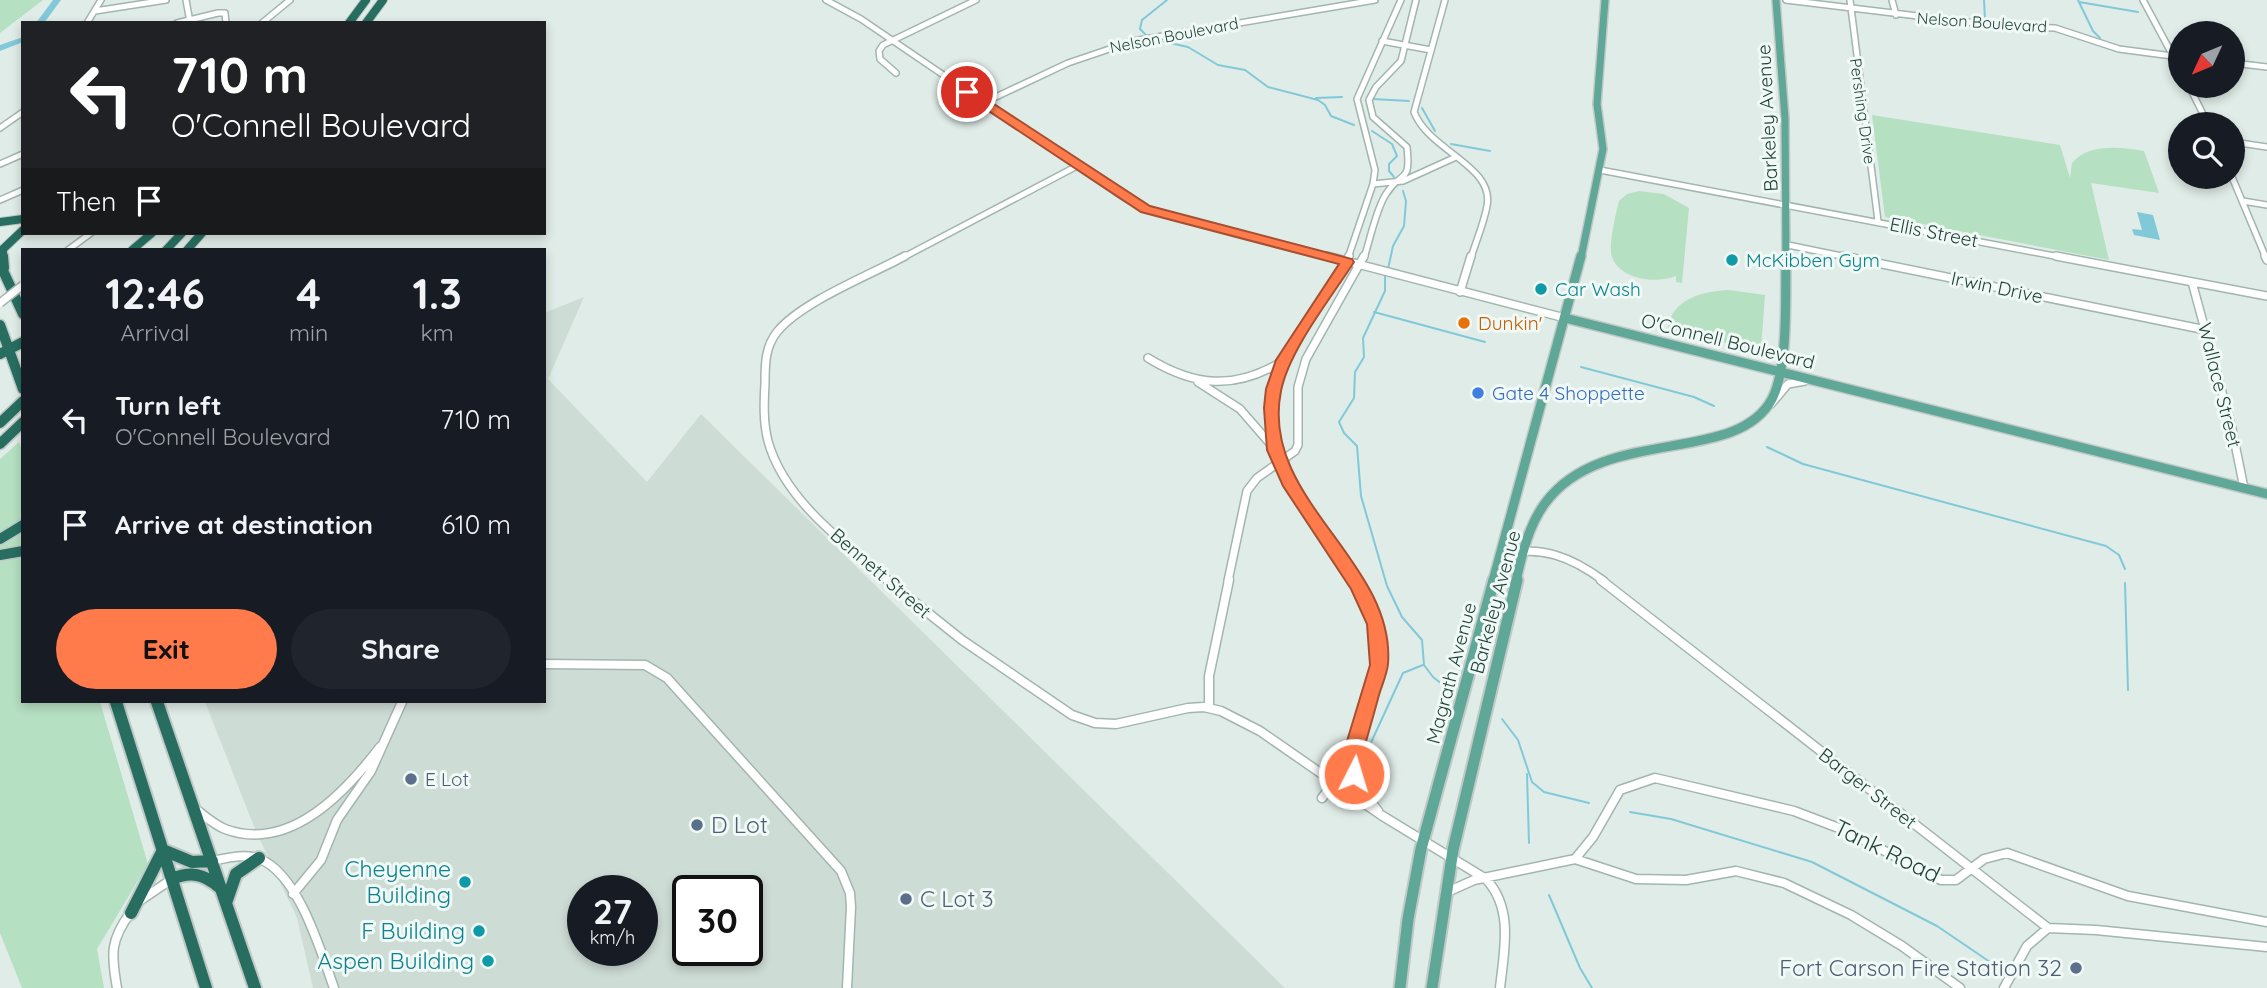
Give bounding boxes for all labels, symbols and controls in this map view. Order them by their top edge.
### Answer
street label: Nelson Boulevard [1916,7,2048,37]
street label: Nelson Boulevard [1108,13,1240,57]
north arrow [2168,21,2245,98]
map controls [2168,21,2245,189]
text: 710 m [171,44,308,105]
street label: Barkeley Avenue [1751,44,1783,192]
icon: left [56,49,147,140]
street label: Pershing Drive [1846,57,1880,165]
pin [937,62,997,122]
icon: arrive [948,73,986,111]
text: O'Connell Boulevard [171,105,471,145]
button: search [2168,112,2245,189]
icon: arrive [130,182,168,220]
text: Then [56,185,116,218]
street label: Ellis Street [1888,212,1980,252]
place label: McKibben Gym [1746,248,1880,272]
marker: McKibben Gym [1724,252,1740,268]
street label: Irwin Drive [1949,266,2045,308]
text: 12:46 [105,267,205,320]
text: 4 [296,267,321,320]
text: 1.3 [412,267,462,320]
place label: Car Wash [1555,277,1641,301]
marker: Car Wash [1533,281,1549,297]
street label: O'Connell Boulevard [1639,308,1817,374]
place label: Dunkin' [1478,311,1542,335]
marker: Dunkin' [1456,315,1472,331]
text: Arrival [121,318,189,347]
text: min [289,318,328,347]
text: km [420,318,454,347]
street label: Wallace Street [2193,320,2247,450]
place label: Gate 4 Shoppette [1492,381,1645,405]
marker: Gate 4 Shoppette [1470,385,1486,401]
text: Turn left [115,389,222,422]
icon: left [56,401,94,439]
text: 710 m [441,403,511,436]
text: O'Connell Boulevard [115,422,331,451]
icon: arrive [56,506,94,544]
text: Arrive at destination [115,508,373,541]
text: 610 m [441,508,511,541]
street label: Bennett Street [826,523,936,623]
street label: Barkeley Avenue [1464,528,1526,676]
street label: Magrath Avenue [1421,600,1481,746]
button: Exit [56,609,277,689]
button: Share [291,609,511,689]
position arrow [1317,737,1391,811]
street label: Barger Street [1814,742,1922,834]
place label: E Lot [425,767,469,791]
marker: E Lot [403,771,419,787]
place label: D Lot [711,810,768,839]
street label: Tank Road [1829,812,1945,889]
marker: D Lot [689,817,705,833]
place label: Cheyenne Building [345,854,451,909]
marker: Cheyenne Building [457,874,473,890]
speed limit sign: 30 [672,875,763,966]
place label: C Lot 3 [920,884,994,913]
text: 27 [593,889,632,933]
marker: C Lot 3 [898,891,914,907]
place label: F Building [361,916,465,945]
marker: F Building [471,923,487,939]
text: km/h [590,926,635,949]
place label: Aspen Building [317,946,474,975]
marker: Aspen Building [480,953,496,969]
place label: Fort Carson Fire Station 32 [1779,953,2062,982]
marker: Fort Carson Fire Station 32 [2068,960,2084,976]

